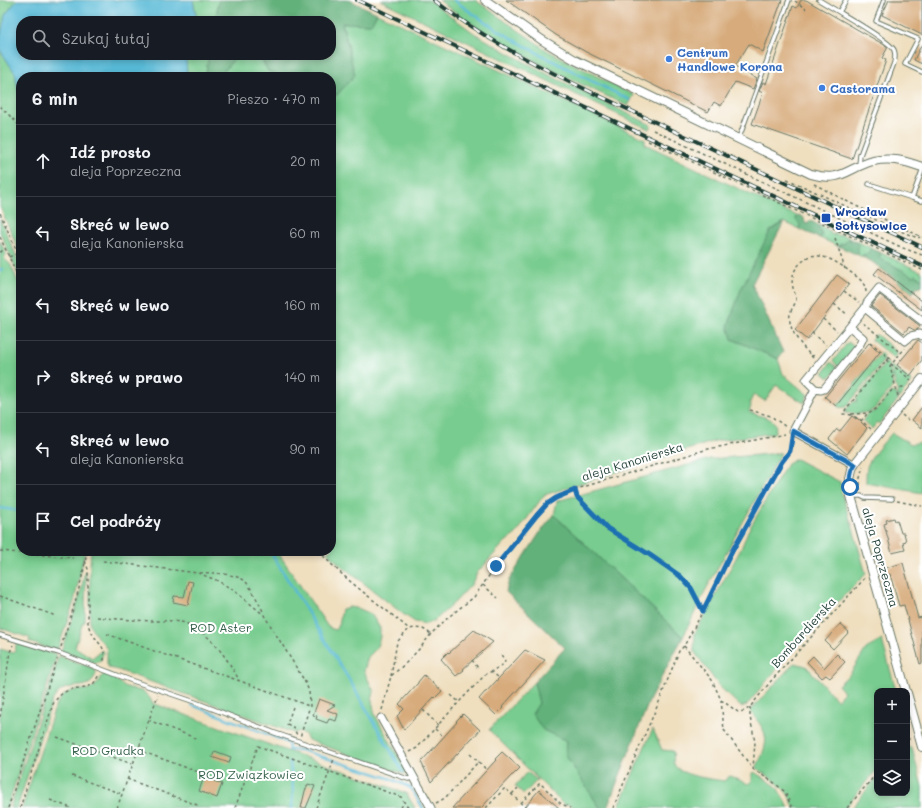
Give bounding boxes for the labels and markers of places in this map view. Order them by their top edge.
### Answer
place label: Centrum Handlowe Korona [677,44,783,74]
marker: Centrum Handlowe Korona [664,54,674,64]
place label: Castorama [830,80,895,96]
marker: Castorama [817,83,827,93]
place label: Wrocław Sołtysowice [835,203,907,233]
marker: Wrocław Sołtysowice [820,212,832,224]

